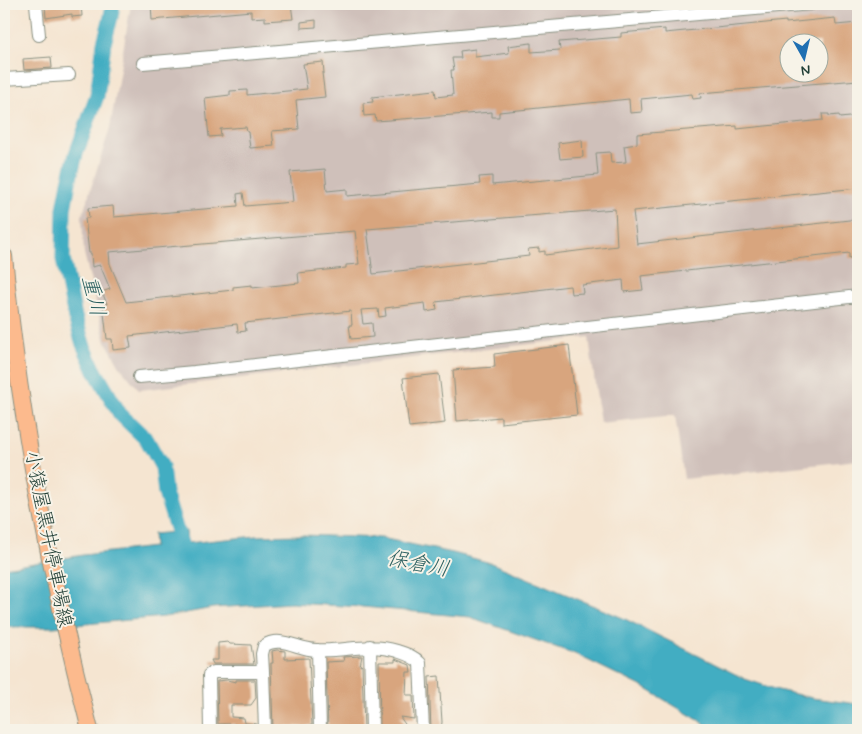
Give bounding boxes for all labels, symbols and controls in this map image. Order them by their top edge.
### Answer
north arrow [780,32,830,82]
text: N [800,60,812,79]
water label: 重川 [75,272,111,320]
street label: 小猿屋黒井停車場線 [18,448,78,630]
water label: 保倉川 [384,544,452,584]

